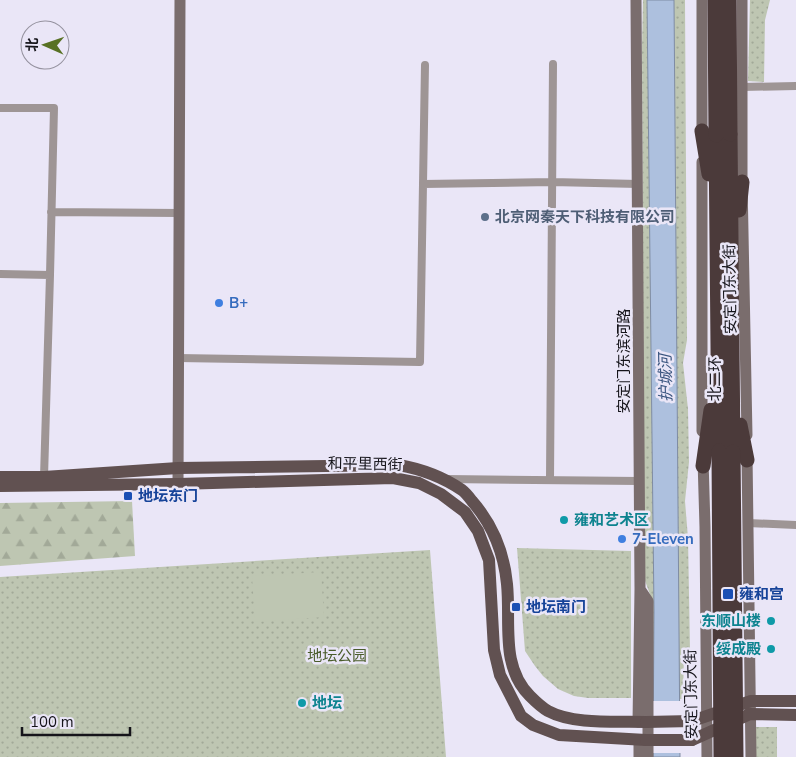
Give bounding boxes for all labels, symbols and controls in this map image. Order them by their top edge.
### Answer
north arrow [20,20,70,70]
text: 北 [23,37,42,52]
place label: 北京网秦天下科技有限公司 [495,207,675,227]
marker: 北京网秦天下科技有限公司 [479,211,491,223]
street label: 安定门东大街 [719,244,741,334]
place label: B+ [229,293,248,313]
marker: B+ [213,297,225,309]
street label: 安定门东滨河路 [614,308,634,414]
water label: 护城河 [655,351,677,402]
street label: 北二环 [705,356,725,402]
street label: 和平里西街 [327,453,403,475]
place label: 地坛东门 [138,486,198,506]
marker: 地坛东门 [122,490,134,502]
place label: 雍和艺术区 [574,510,649,530]
marker: 雍和艺术区 [558,514,570,526]
place label: 7-Eleven [632,529,694,549]
marker: 7-Eleven [616,533,628,545]
place label: 雍和宫 [739,584,784,604]
marker: 雍和宫 [721,587,735,601]
place label: 地坛南门 [526,597,586,617]
marker: 地坛南门 [510,601,522,613]
place label: 东顺山楼 [701,611,761,631]
marker: 东顺山楼 [765,615,777,627]
place label: 绥成殿 [716,639,761,659]
marker: 绥成殿 [765,643,777,655]
park label: 地坛公园 [307,646,367,666]
street label: 安定门东大街 [680,649,702,739]
place label: 地坛 [312,693,342,713]
marker: 地坛 [296,697,308,709]
scale bar [22,704,130,736]
text: 100 m [30,712,74,732]

